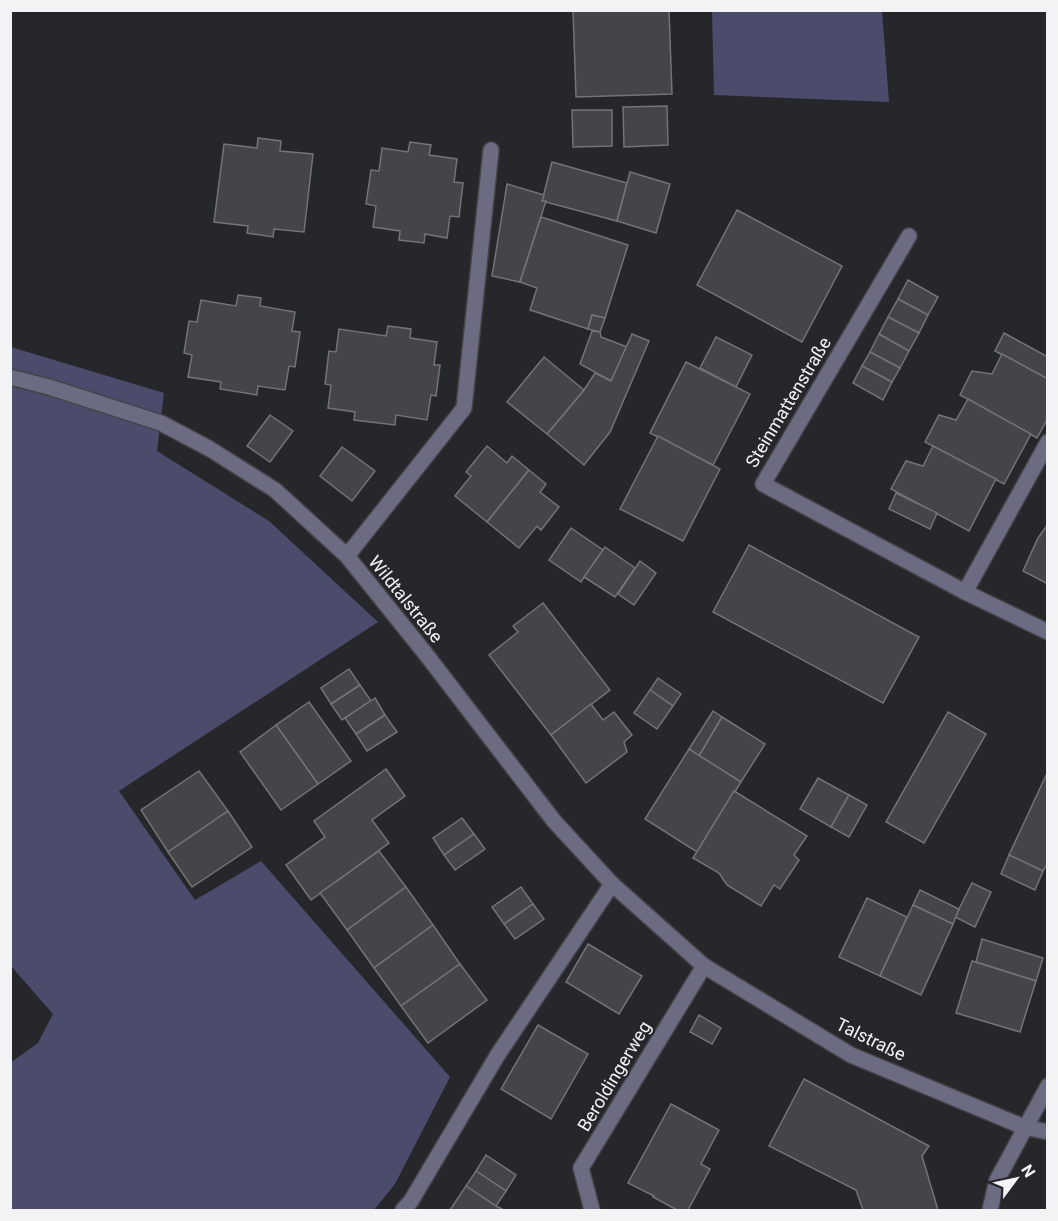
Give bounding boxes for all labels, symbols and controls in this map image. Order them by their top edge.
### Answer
street label: Steinmattenstraße [741,333,835,471]
street label: Wildtalstraße [365,551,447,647]
street label: Talstraße [833,1013,909,1065]
street label: Beroldingerweg [573,1017,655,1135]
north arrow [986,1149,1046,1209]
text: N [1017,1161,1039,1181]

